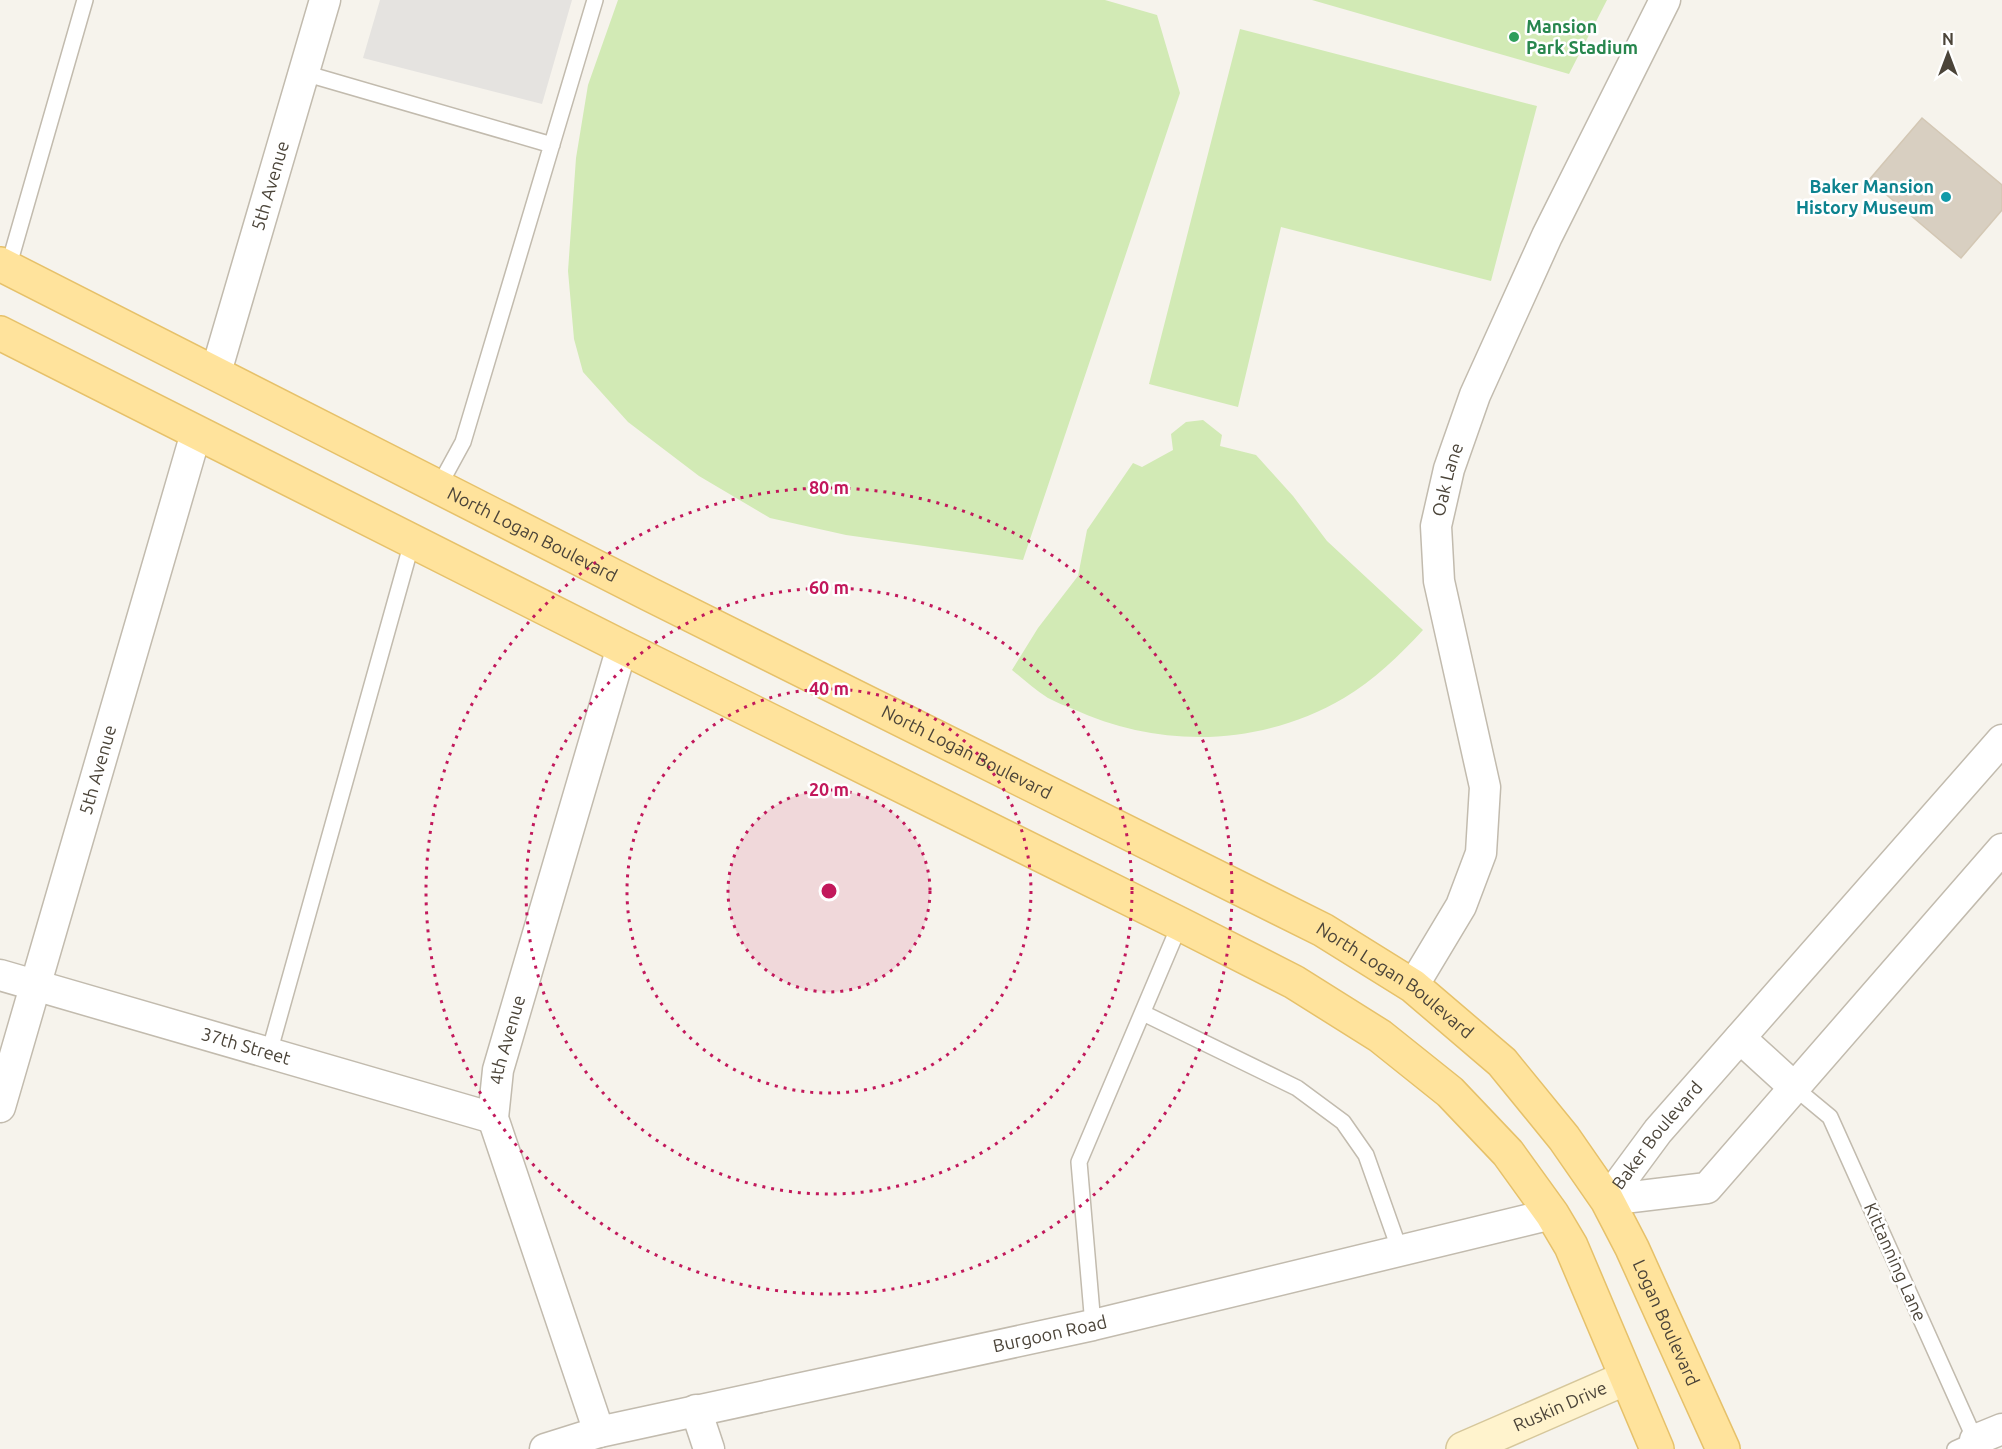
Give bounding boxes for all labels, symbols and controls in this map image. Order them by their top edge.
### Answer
place label: Mansion Park Stadium [1526,16,1638,57]
north arrow [1918,24,1978,84]
marker: Mansion Park Stadium [1507,30,1521,44]
text: N [1942,30,1954,48]
street label: 5th Avenue [247,138,292,233]
place label: Baker Mansion History Museum [1796,176,1934,217]
marker: Baker Mansion History Museum [1939,190,1953,204]
street label: Oak Lane [1428,440,1466,518]
text: 80 m [809,477,849,497]
street label: North Logan Boulevard [444,482,621,585]
text: 60 m [809,577,849,597]
text: 40 m [809,678,849,698]
street label: North Logan Boulevard [879,701,1056,802]
street label: 5th Avenue [75,723,120,817]
text: 20 m [809,779,849,799]
centre of rings [819,881,839,901]
street label: North Logan Boulevard [1313,917,1478,1042]
street label: 4th Avenue [486,993,528,1086]
street label: 37th Street [199,1023,293,1068]
street label: Baker Boulevard [1607,1077,1706,1193]
street label: Kittanning Lane [1861,1199,1931,1324]
street label: Logan Boulevard [1630,1256,1704,1388]
street label: Burgoon Road [991,1311,1109,1355]
street label: Ruskin Drive [1510,1377,1610,1435]

